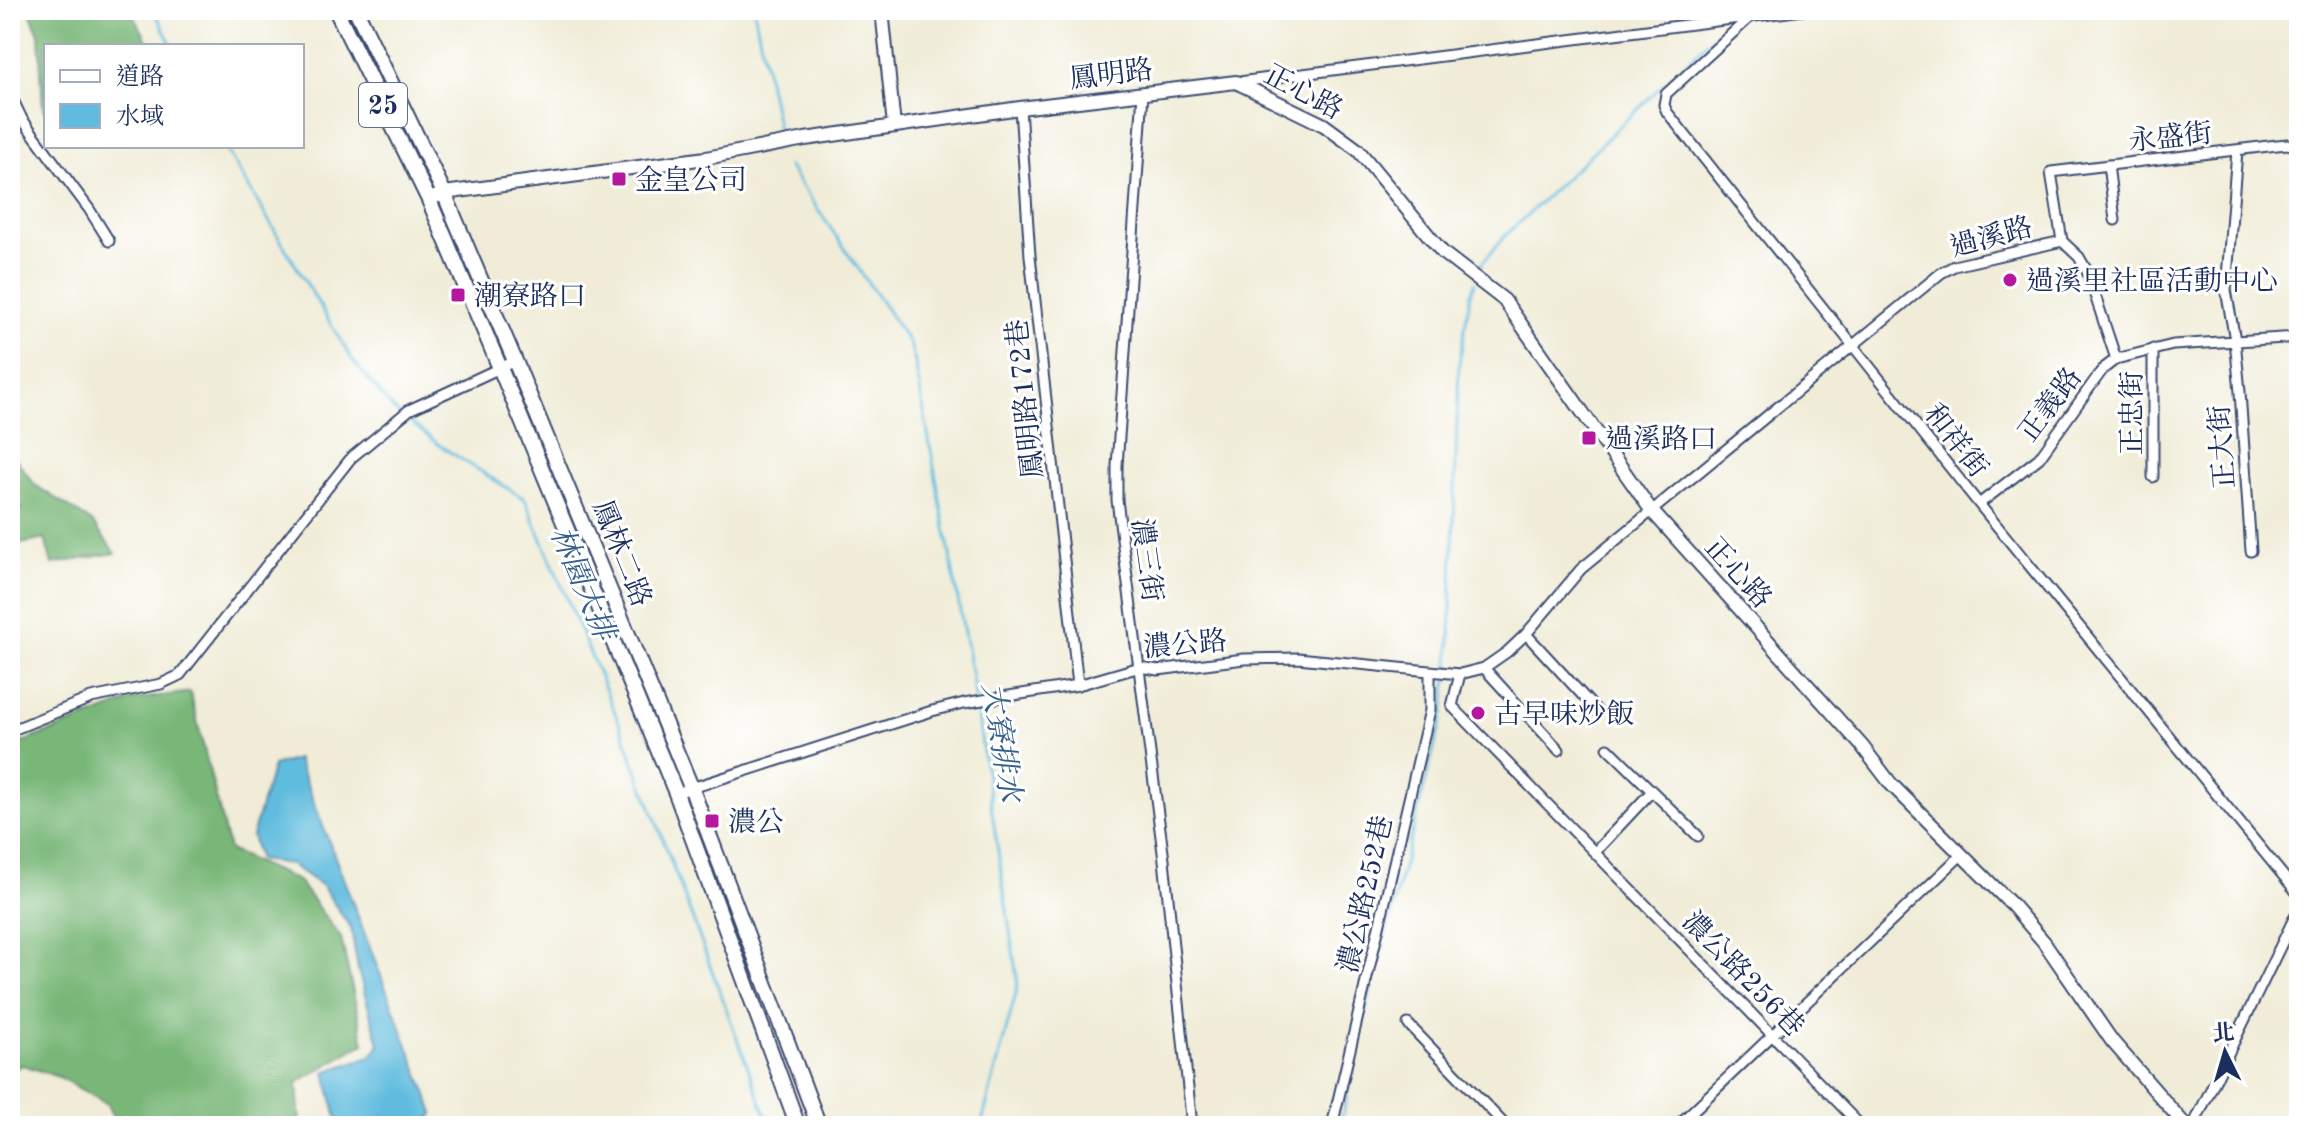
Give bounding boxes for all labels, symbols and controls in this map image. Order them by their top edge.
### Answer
legend [44,44,304,148]
street label: 鳳明路 [1068,54,1155,95]
street label: 正心路 [1259,59,1348,126]
text: 道路 [116,63,164,90]
road number: 25 [359,83,407,127]
text: 水域 [116,103,164,130]
street label: 永盛街 [2127,118,2214,157]
place label: 金皇公司 [635,165,747,196]
marker: 金皇公司 [610,170,628,188]
street label: 過溪路 [1947,212,2036,263]
place label: 過溪里社區活動中心 [2026,266,2278,297]
marker: 過溪里社區活動中心 [2001,271,2019,289]
place label: 潮寮路口 [474,281,586,312]
marker: 潮寮路口 [449,286,467,304]
street label: 鳳明路172巷 [1002,317,1049,480]
street label: 正義路 [2013,362,2088,448]
street label: 正忠街 [2117,371,2148,455]
street label: 和祥街 [1918,398,1994,484]
street label: 正大街 [2204,404,2241,490]
place label: 過溪路口 [1605,424,1717,455]
marker: 過溪路口 [1580,429,1598,447]
street label: 鳳林二路 [586,496,657,611]
street label: 濃三街 [1125,516,1168,604]
water label: 林園大排 [544,522,623,649]
street label: 正心路 [1698,531,1778,615]
street label: 濃公路 [1142,625,1228,664]
water label: 大寮排水 [976,680,1028,807]
place label: 古早味炒飯 [1494,699,1634,730]
marker: 古早味炒飯 [1469,704,1487,722]
place label: 濃公 [728,807,784,838]
marker: 濃公 [703,812,721,830]
street label: 濃公路252巷 [1332,813,1399,976]
street label: 濃公路256巷 [1676,905,1810,1043]
north arrow [2185,1012,2265,1092]
text: 北 [2211,1020,2235,1046]

